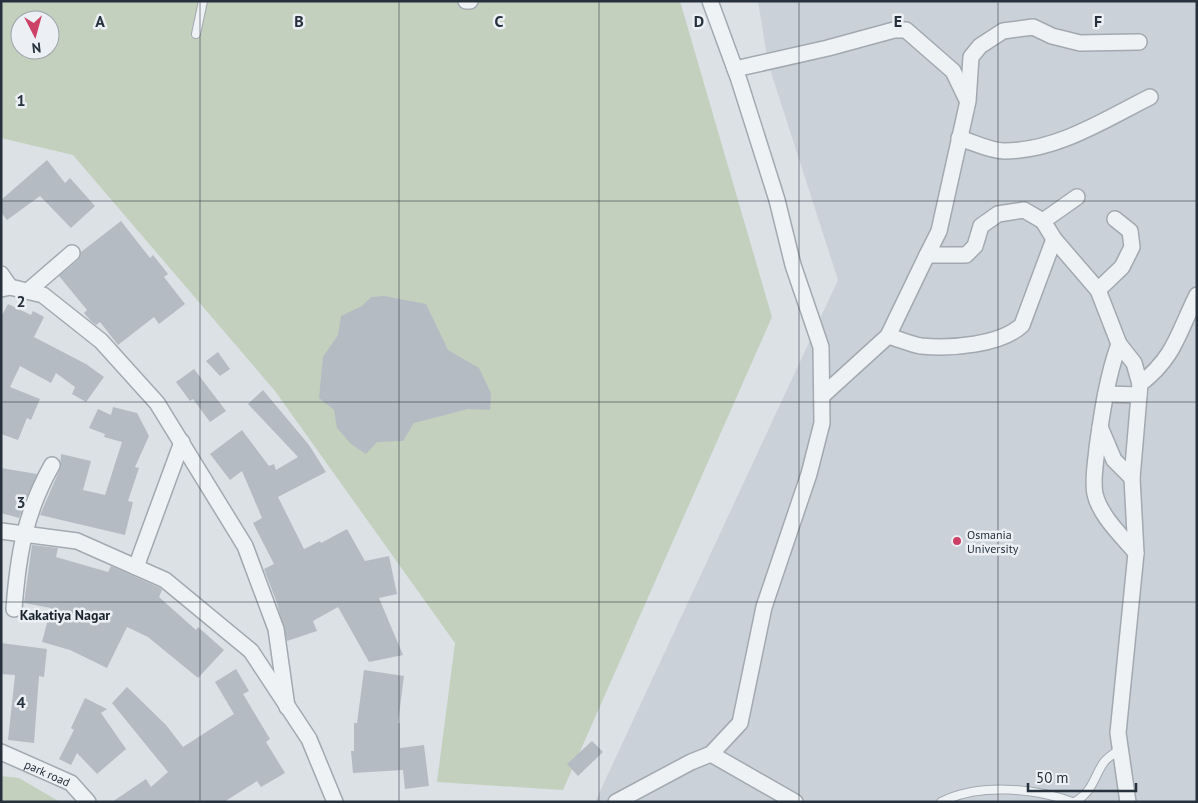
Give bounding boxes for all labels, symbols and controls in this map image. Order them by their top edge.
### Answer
north arrow [10,10,60,60]
text: A [95,11,105,31]
text: B [294,11,304,31]
text: C [495,11,504,31]
text: D [694,11,704,31]
text: E [894,11,902,31]
text: F [1094,11,1102,31]
text: N [31,38,42,57]
text: 1 [16,90,26,110]
text: 2 [16,291,26,311]
text: 3 [16,492,26,512]
place label: Osmania University [967,527,1019,556]
marker: Osmania University [951,535,963,547]
district label: Kakatiya Nagar [20,606,110,624]
text: 4 [16,692,26,712]
street label: park road [23,756,73,789]
scale bar [1028,760,1136,792]
text: 50 m [1036,768,1069,787]

